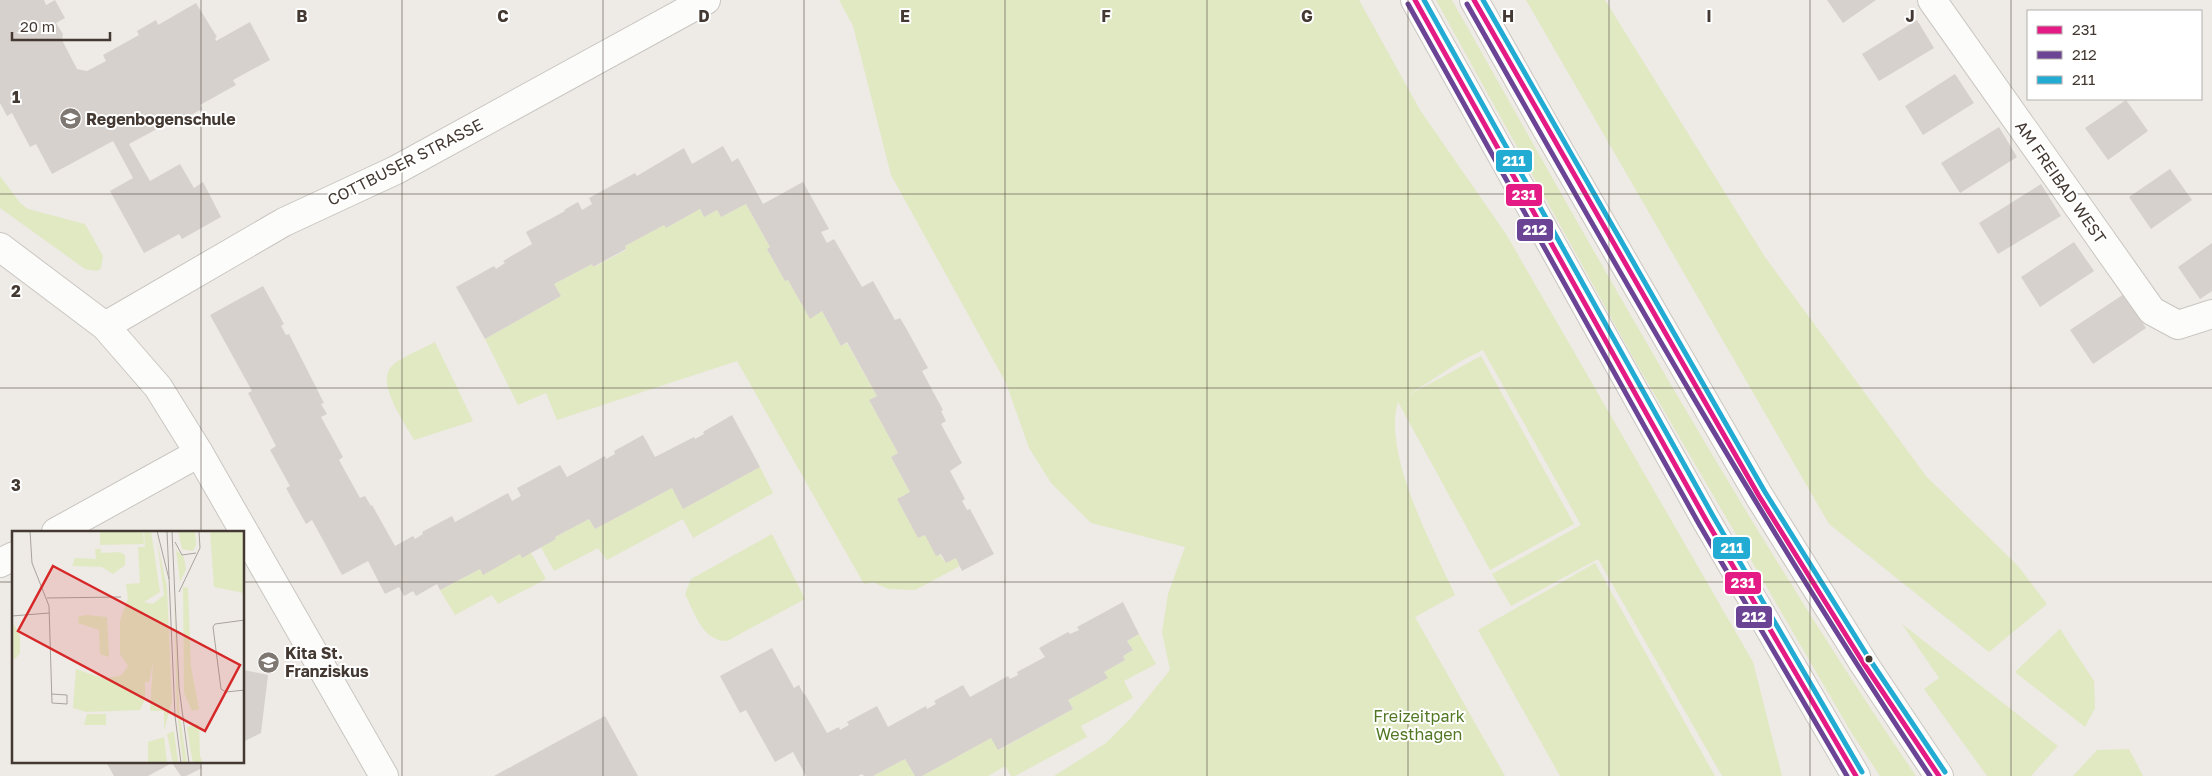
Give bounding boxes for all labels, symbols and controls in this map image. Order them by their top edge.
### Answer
text: B [296,6,308,26]
text: C [497,6,509,26]
text: D [698,6,710,26]
text: E [900,6,910,26]
text: F [1101,6,1111,26]
text: G [1301,6,1313,26]
text: H [1502,6,1514,26]
text: I [1706,6,1712,26]
text: J [1905,6,1915,26]
scale bar [12,10,110,42]
legend [2027,10,2202,100]
text: 20 m [20,17,55,35]
text: 231 [2072,20,2097,38]
text: 212 [2072,45,2097,63]
text: 211 [2072,70,2095,88]
text: 1 [12,87,20,107]
school or university icon: Regenbogenschule [58,107,82,131]
place label: Regenbogenschule [86,109,236,129]
street label: COTTBUSER STRASSE [324,114,486,210]
street label: AM FREIBAD WEST [2011,117,2111,247]
line badge: 211 [1495,149,1533,173]
text: 211 [1503,152,1525,169]
line badge: 231 [1505,183,1543,207]
text: 231 [1512,186,1536,203]
line badge: 212 [1516,218,1554,242]
text: 212 [1523,221,1548,238]
text: 2 [11,281,21,301]
text: 3 [11,475,21,495]
inset map [12,531,245,764]
line badge: 211 [1712,536,1751,560]
text: 211 [1721,539,1743,556]
line badge: 231 [1724,571,1762,595]
text: 231 [1731,574,1755,591]
line badge: 212 [1735,605,1773,629]
text: 212 [1742,608,1767,625]
place label: Kita St. Franziskus [285,643,369,681]
school or university icon: Kita St. Franziskus [257,650,281,674]
unlabelled marker [1864,654,1874,664]
park label: Freizeitpark Westhagen [1373,706,1465,744]

